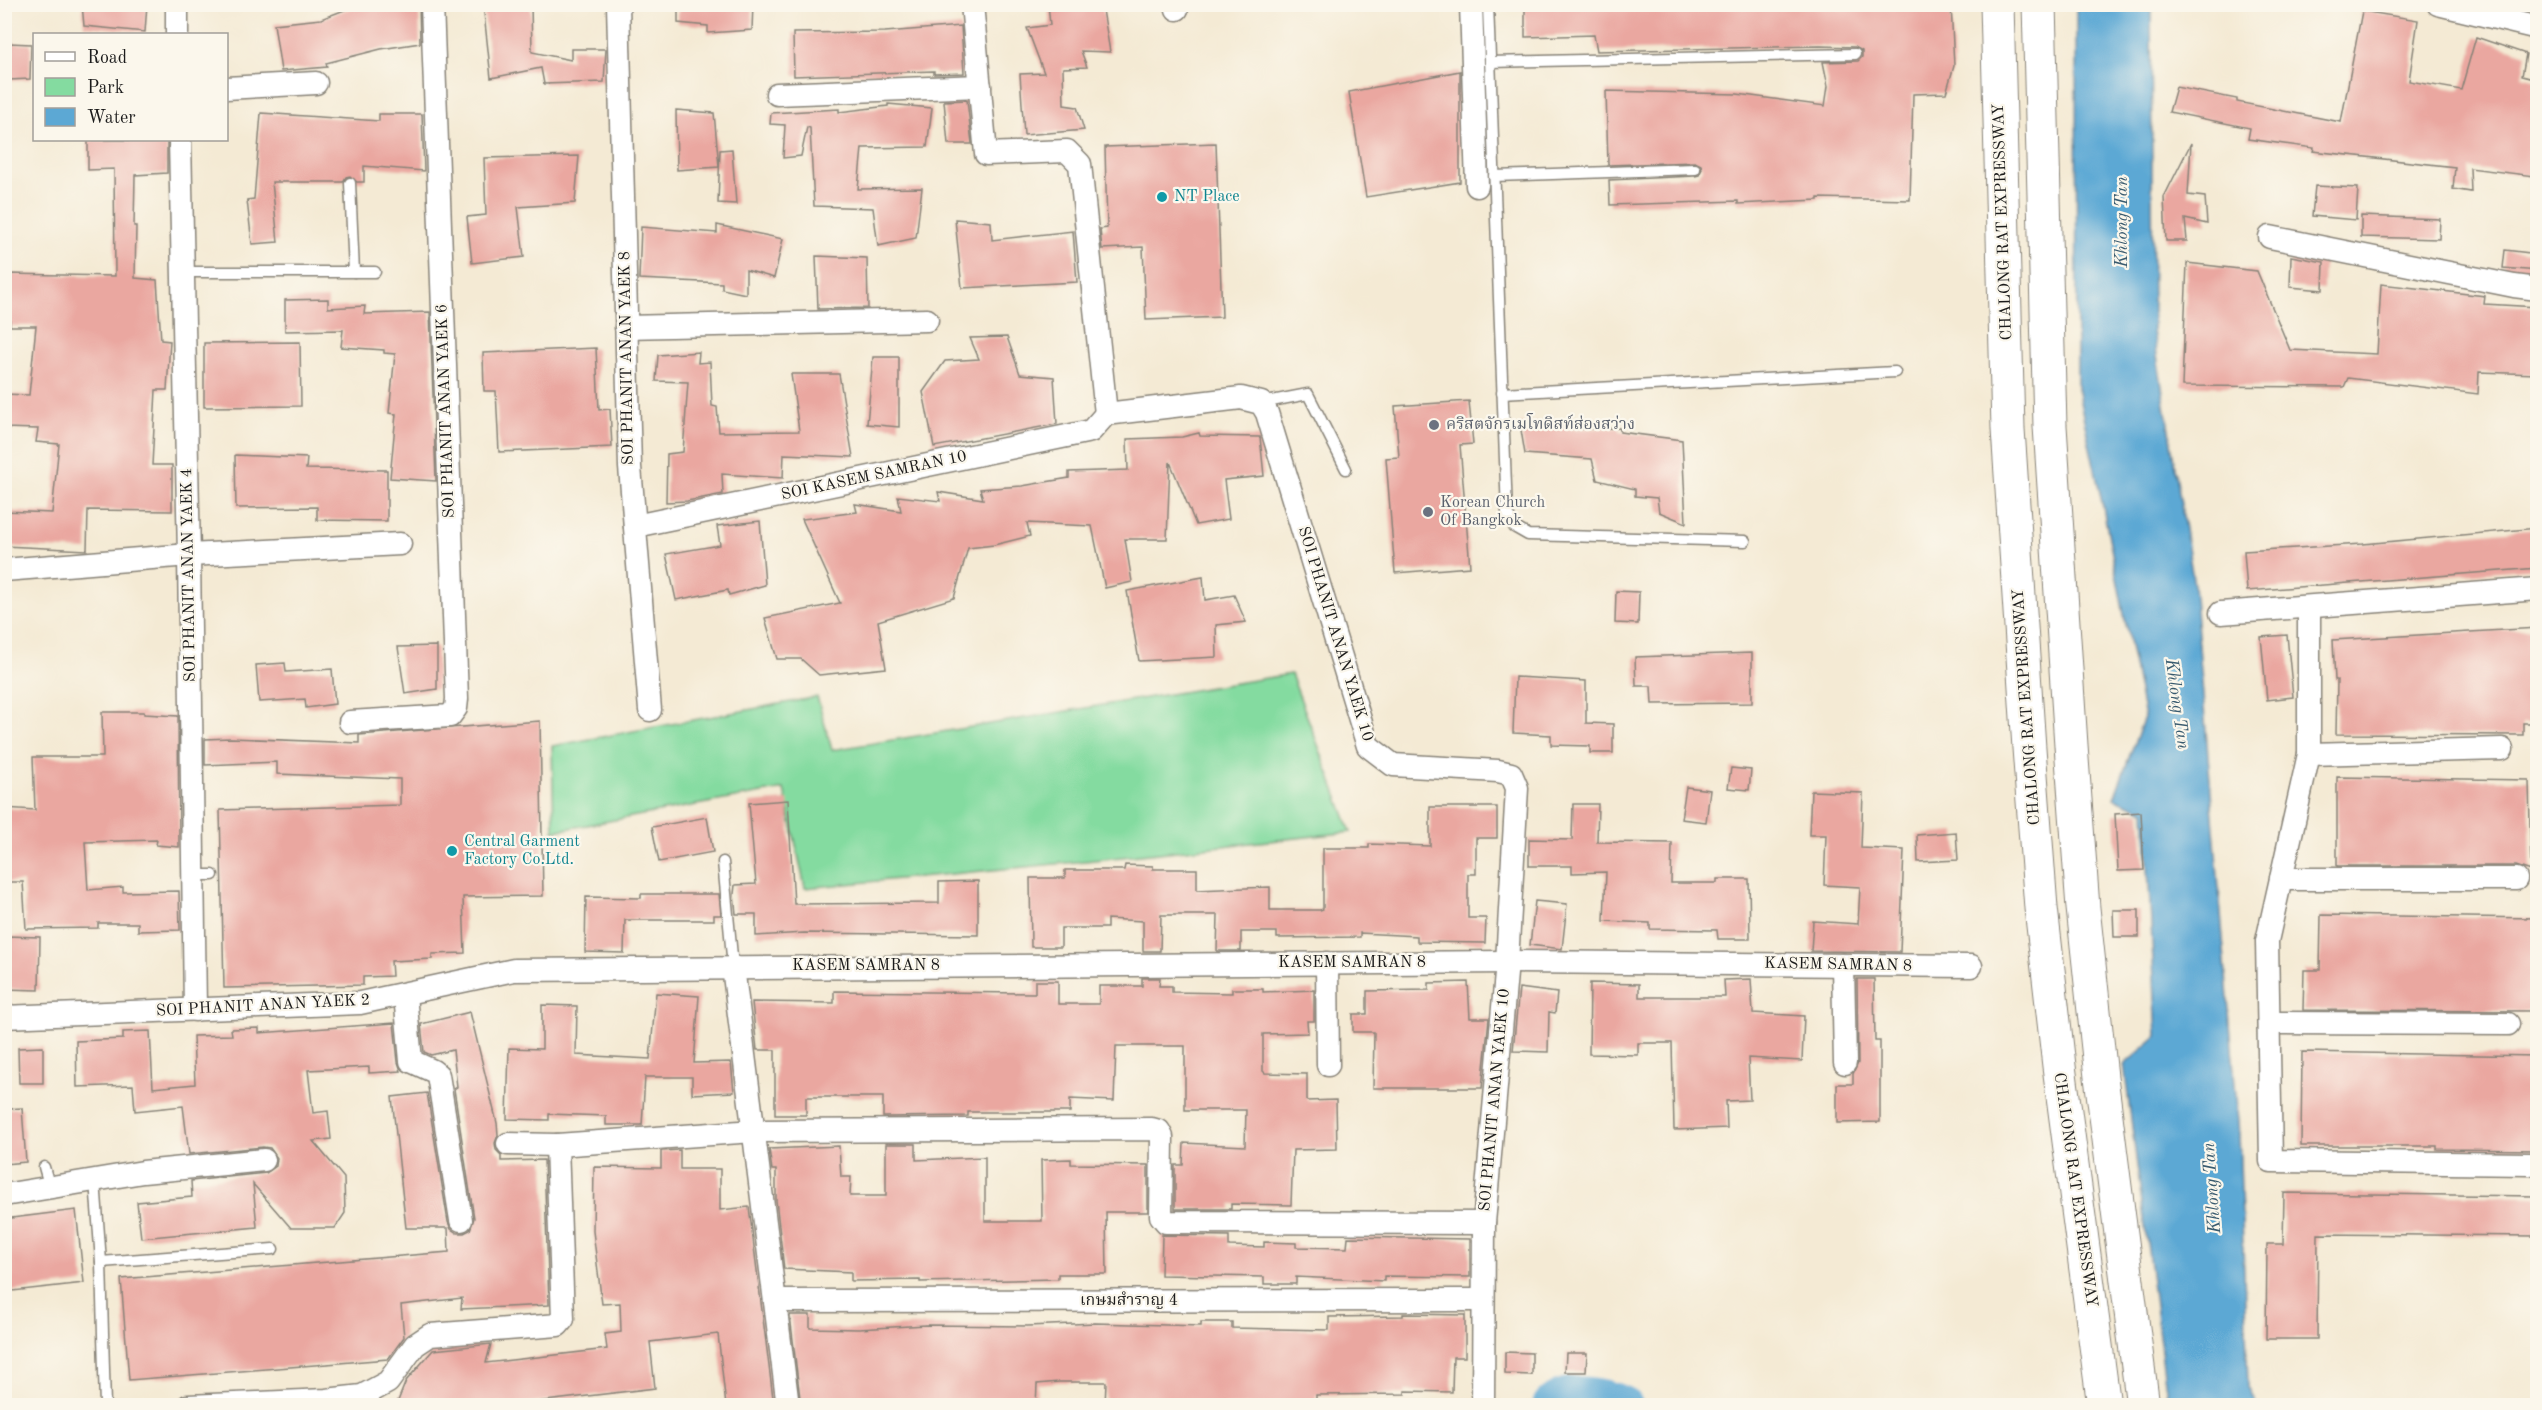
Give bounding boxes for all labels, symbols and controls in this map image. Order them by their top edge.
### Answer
legend [33,33,228,141]
text: Road [87,49,127,67]
text: Park [87,79,124,97]
street label: CHALONG RAT EXPRESSWAY [1991,103,2015,341]
text: Water [87,109,136,127]
water label: Khlong Tan [2113,176,2131,269]
place label: NT Place [1174,189,1240,205]
marker: NT Place [1155,190,1169,204]
street label: SOI PHANIT ANAN YAEK 8 [617,251,637,465]
street label: SOI PHANIT ANAN YAEK 6 [434,304,458,518]
place label: คริสตจักรเมโทดิสท์ส่องสว่าง [1446,413,1635,433]
marker: คริสตจักรเมโทดิสท์ส่องสว่าง [1427,418,1441,432]
street label: SOI KASEM SAMRAN 10 [780,448,968,504]
street label: SOI PHANIT ANAN YAEK 4 [179,468,199,682]
place label: Korean Church Of Bangkok [1440,495,1545,529]
marker: Korean Church Of Bangkok [1421,505,1435,519]
street label: SOI PHANIT ANAN YAEK 10 [1295,525,1375,743]
street label: CHALONG RAT EXPRESSWAY [2011,588,2043,826]
water label: Khlong Tan [2162,656,2192,751]
place label: Central Garment Factory Co.Ltd. [464,834,580,868]
marker: Central Garment Factory Co.Ltd. [445,844,459,858]
street label: KASEM SAMRAN 8 [1278,955,1426,971]
street label: KASEM SAMRAN 8 [1764,956,1912,974]
street label: KASEM SAMRAN 8 [792,958,940,974]
street label: SOI PHANIT ANAN YAEK 10 [1477,988,1513,1212]
street label: SOI PHANIT ANAN YAEK 2 [156,992,370,1020]
street label: CHALONG RAT EXPRESSWAY [2051,1072,2099,1309]
water label: Khlong Tan [2200,1142,2224,1235]
street label: เกษมสำราญ 4 [1080,1291,1178,1309]

